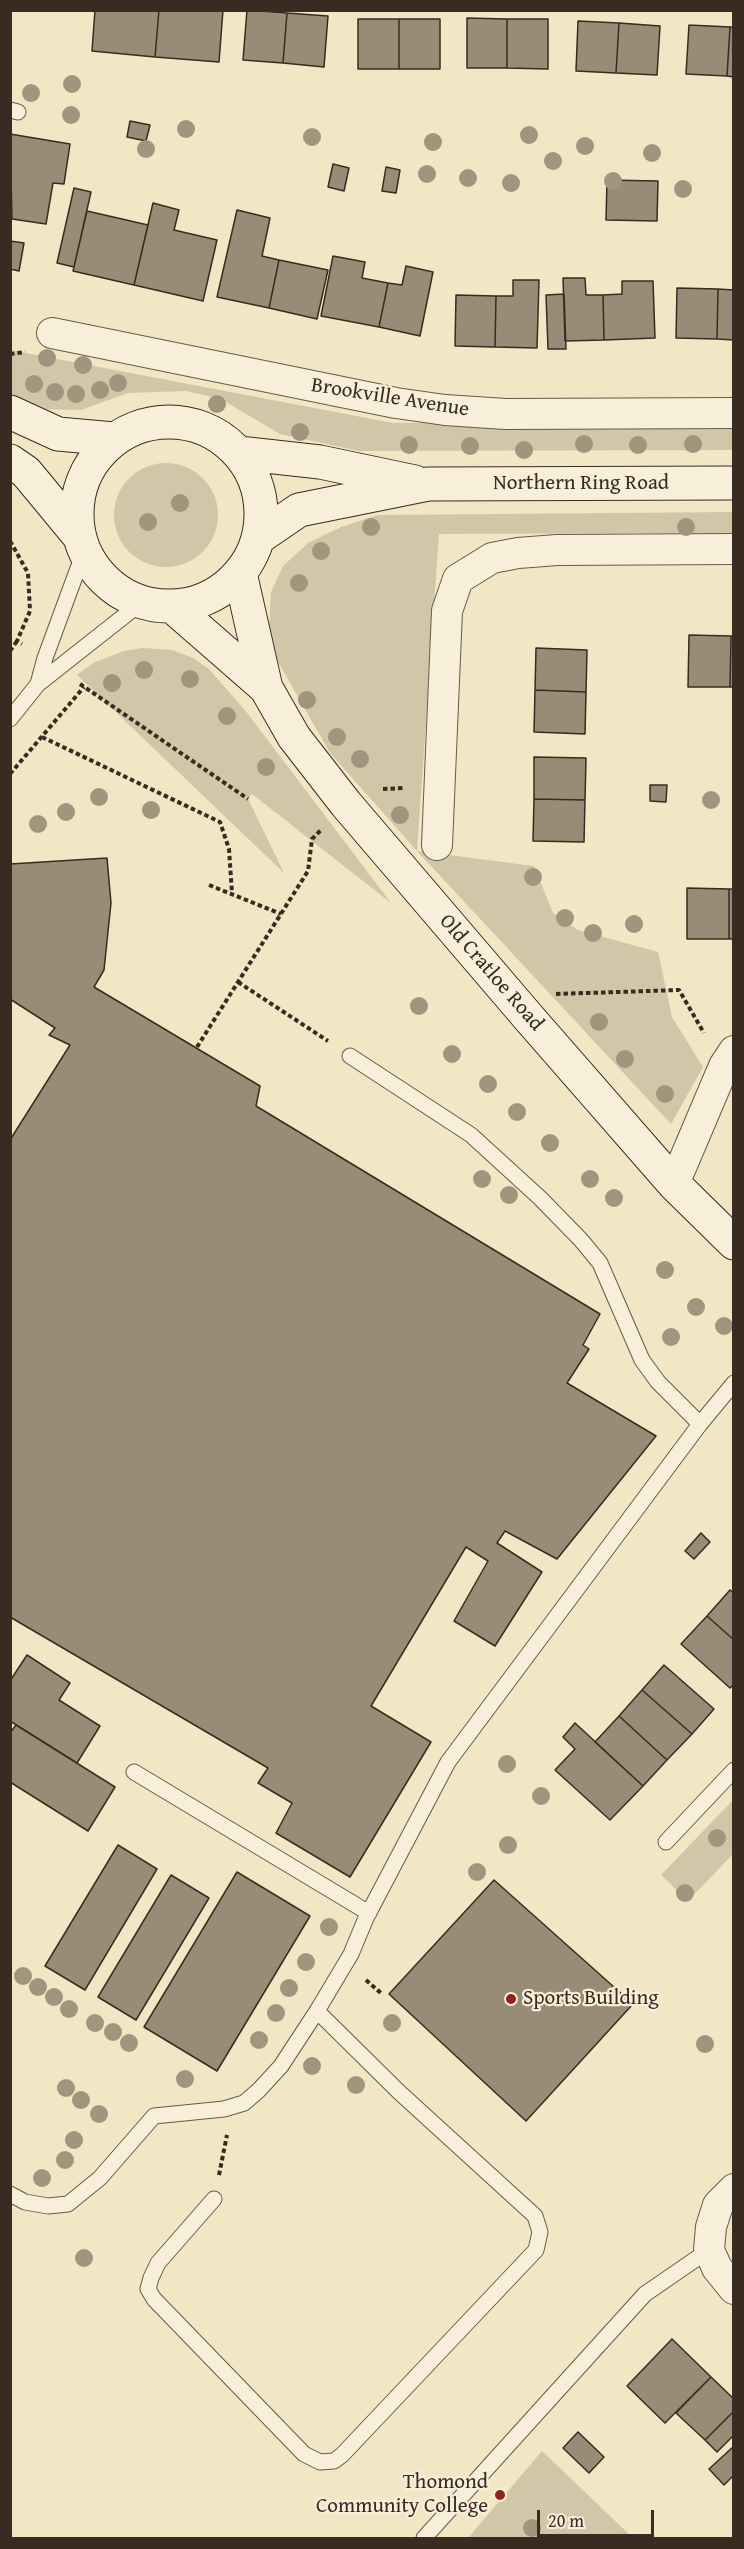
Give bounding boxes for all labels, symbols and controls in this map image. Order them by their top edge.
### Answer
street label: Brookville Avenue [309,373,471,423]
street label: Northern Ring Road [493,471,669,497]
street label: Old Cratloe Road [433,909,549,1037]
place label: Sports Building [523,1986,659,2012]
marker: Sports Building [504,1992,518,2006]
place label: Thomond Community College [316,2470,488,2520]
marker: Thomond Community College [493,2488,507,2502]
scale bar [540,2498,657,2536]
text: 20 m [548,2507,584,2534]

